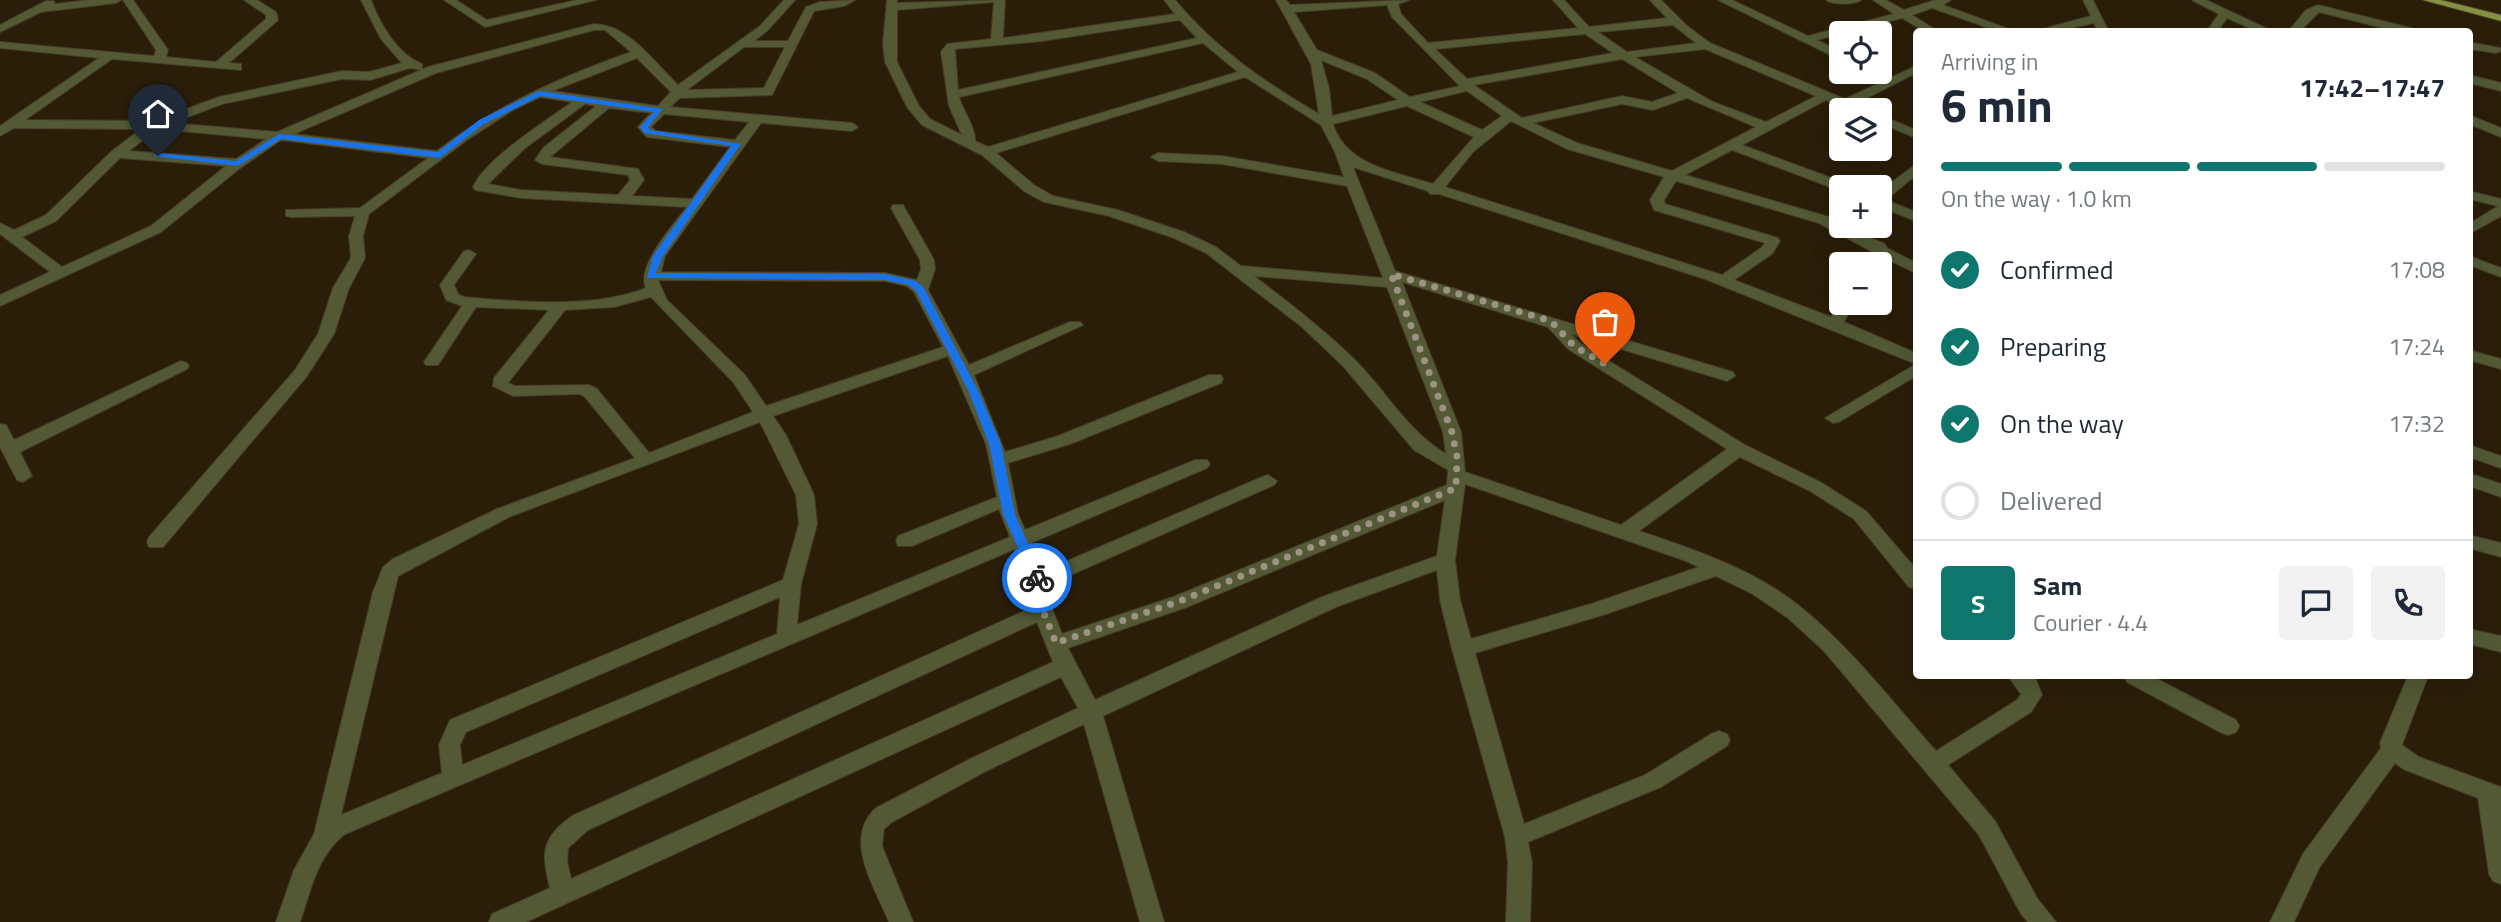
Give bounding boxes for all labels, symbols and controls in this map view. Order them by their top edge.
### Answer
map controls [1829,21,1892,315]
button: locate [1829,21,1892,84]
text: Arriving in [1941,44,2038,79]
text: 17:42–17:47 [2299,68,2445,107]
text: 6 min [1941,70,2053,140]
pin [128,84,188,156]
icon: home [139,95,177,133]
button: layers [1829,98,1892,161]
button: + [1829,175,1892,238]
text: On the way · 1.0 km [1941,181,2132,216]
text: Confirmed [2000,250,2114,289]
icon: check [1941,251,1979,289]
button: − [1829,252,1892,315]
text: 17:08 [2388,252,2445,287]
pin [1575,292,1635,364]
icon: bag [1586,303,1624,341]
text: Preparing [2000,327,2106,366]
icon: check [1941,328,1979,366]
text: 17:24 [2388,329,2445,364]
text: On the way [2000,404,2124,443]
icon: check [1941,405,1979,443]
text: 17:32 [2388,406,2445,441]
text: Delivered [2000,481,2103,520]
courier [1002,543,1072,613]
icon: bike [1018,559,1056,597]
text: Sam [2033,566,2082,605]
button: chat [2279,566,2353,640]
button: phone [2371,566,2445,640]
text: S [1971,584,1985,623]
text: Courier · 4.4 [2033,605,2148,640]

